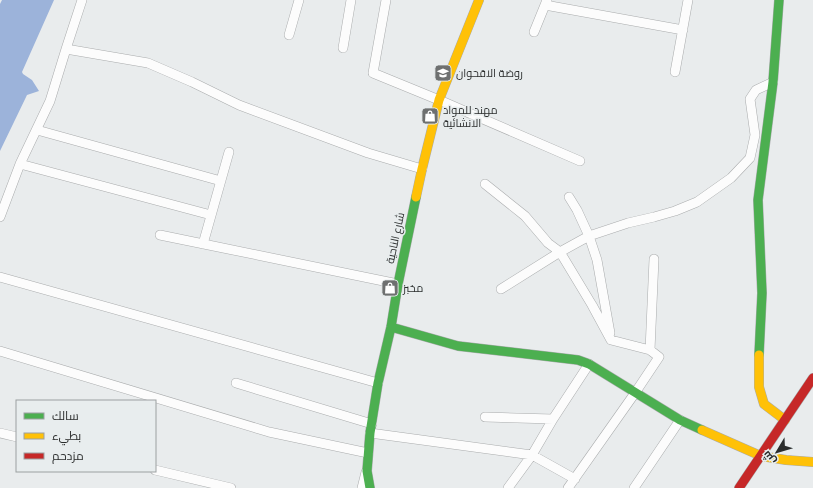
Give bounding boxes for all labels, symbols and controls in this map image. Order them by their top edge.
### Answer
school or university icon: روضة الاقحوان [433,63,453,83]
place label: روضة الاقحوان [456,66,523,80]
place label: مهند للمواد الانشائية [443,103,497,130]
shop icon: مهند للمواد الانشائية [420,106,440,126]
street label: شارع الناحية [383,211,408,265]
shop icon: مخبز [380,278,400,298]
place label: مخبز [402,281,423,295]
legend [16,400,156,472]
text: سالك [52,408,79,423]
text: بطيء [52,428,81,446]
north arrow [757,432,797,472]
text: مزدحم [52,448,84,464]
text: ش [759,448,779,468]

